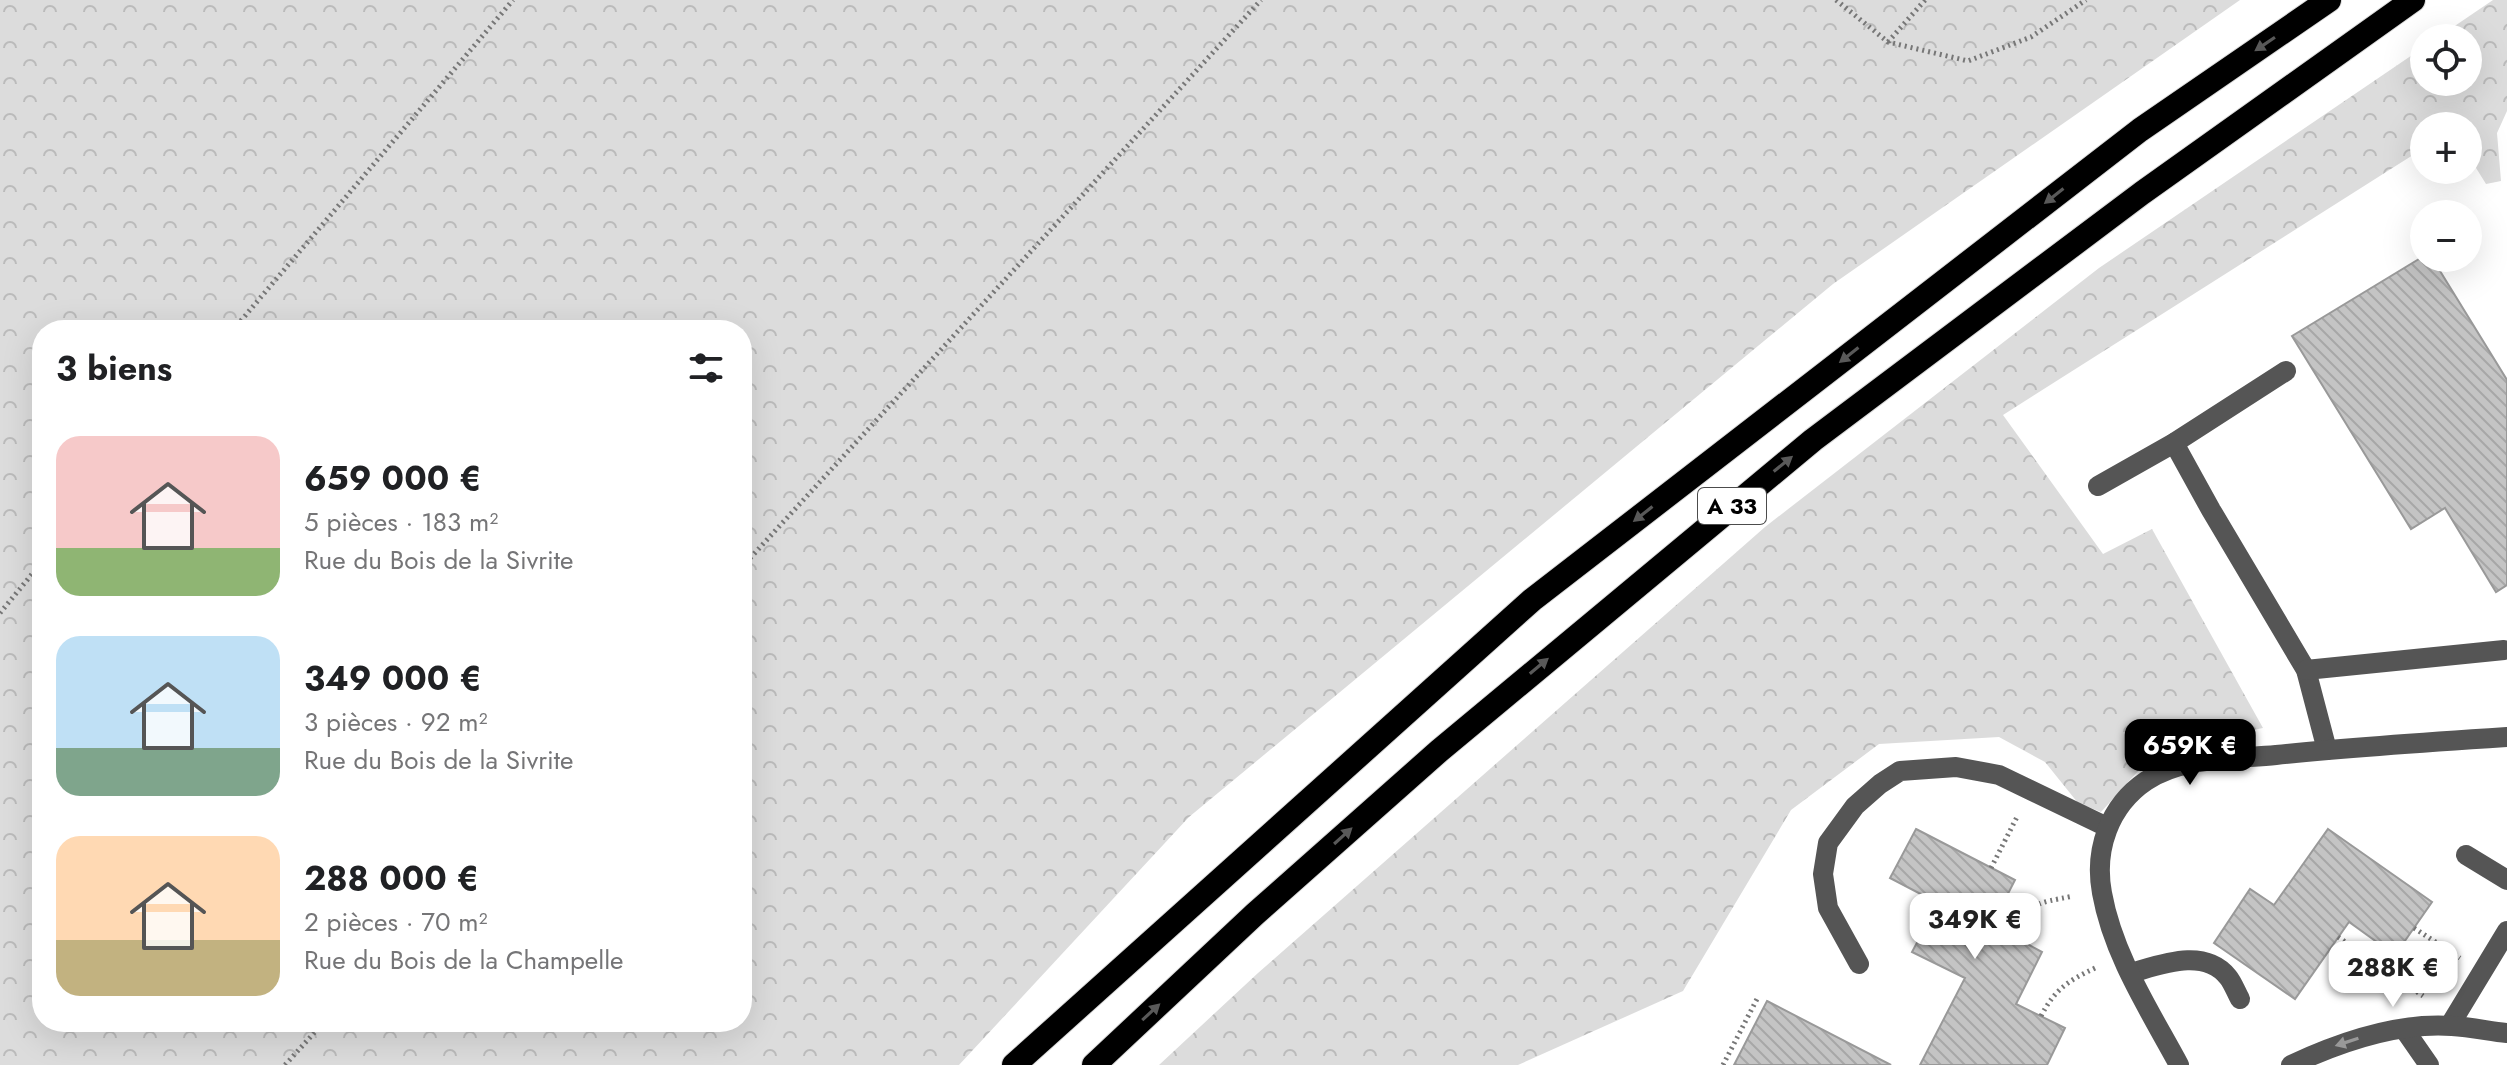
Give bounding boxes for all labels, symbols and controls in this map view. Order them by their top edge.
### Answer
map controls [2410,24,2482,272]
button: locate [2410,24,2482,96]
one-way arrow [2255,36,2276,51]
button: + [2410,112,2482,184]
one-way arrow [2044,188,2064,204]
button: − [2410,200,2482,272]
text: 3 biens [56,344,172,393]
icon: filters [684,346,728,390]
one-way arrow [1839,347,1859,363]
text: 659 000 € [304,454,482,503]
one-way arrow [1773,456,1793,473]
icon: home [120,468,216,564]
road number: A 33 [1698,488,1766,524]
text: 5 pièces · 183 m² [304,503,498,541]
one-way arrow [1633,506,1653,522]
text: Rue du Bois de la Sivrite [304,541,573,579]
text: 349 000 € [304,654,482,703]
one-way arrow [1529,658,1549,675]
icon: home [120,668,216,764]
text: 3 pièces · 92 m² [304,703,488,741]
pin: 659K € [2125,719,2255,787]
text: 659K € [2143,726,2237,764]
text: Rue du Bois de la Sivrite [304,741,573,779]
one-way arrow [1333,827,1353,845]
text: 288 000 € [304,854,479,903]
icon: home [120,868,216,964]
pin: 349K € [1910,893,2040,961]
text: 349K € [1928,900,2022,938]
text: 2 pièces · 70 m² [304,903,488,941]
text: Rue du Bois de la Champelle [304,941,624,979]
pin: 288K € [2328,941,2458,1009]
text: 288K € [2347,948,2439,986]
one-way arrow [1141,1003,1160,1021]
one-way arrow [2335,1036,2359,1048]

